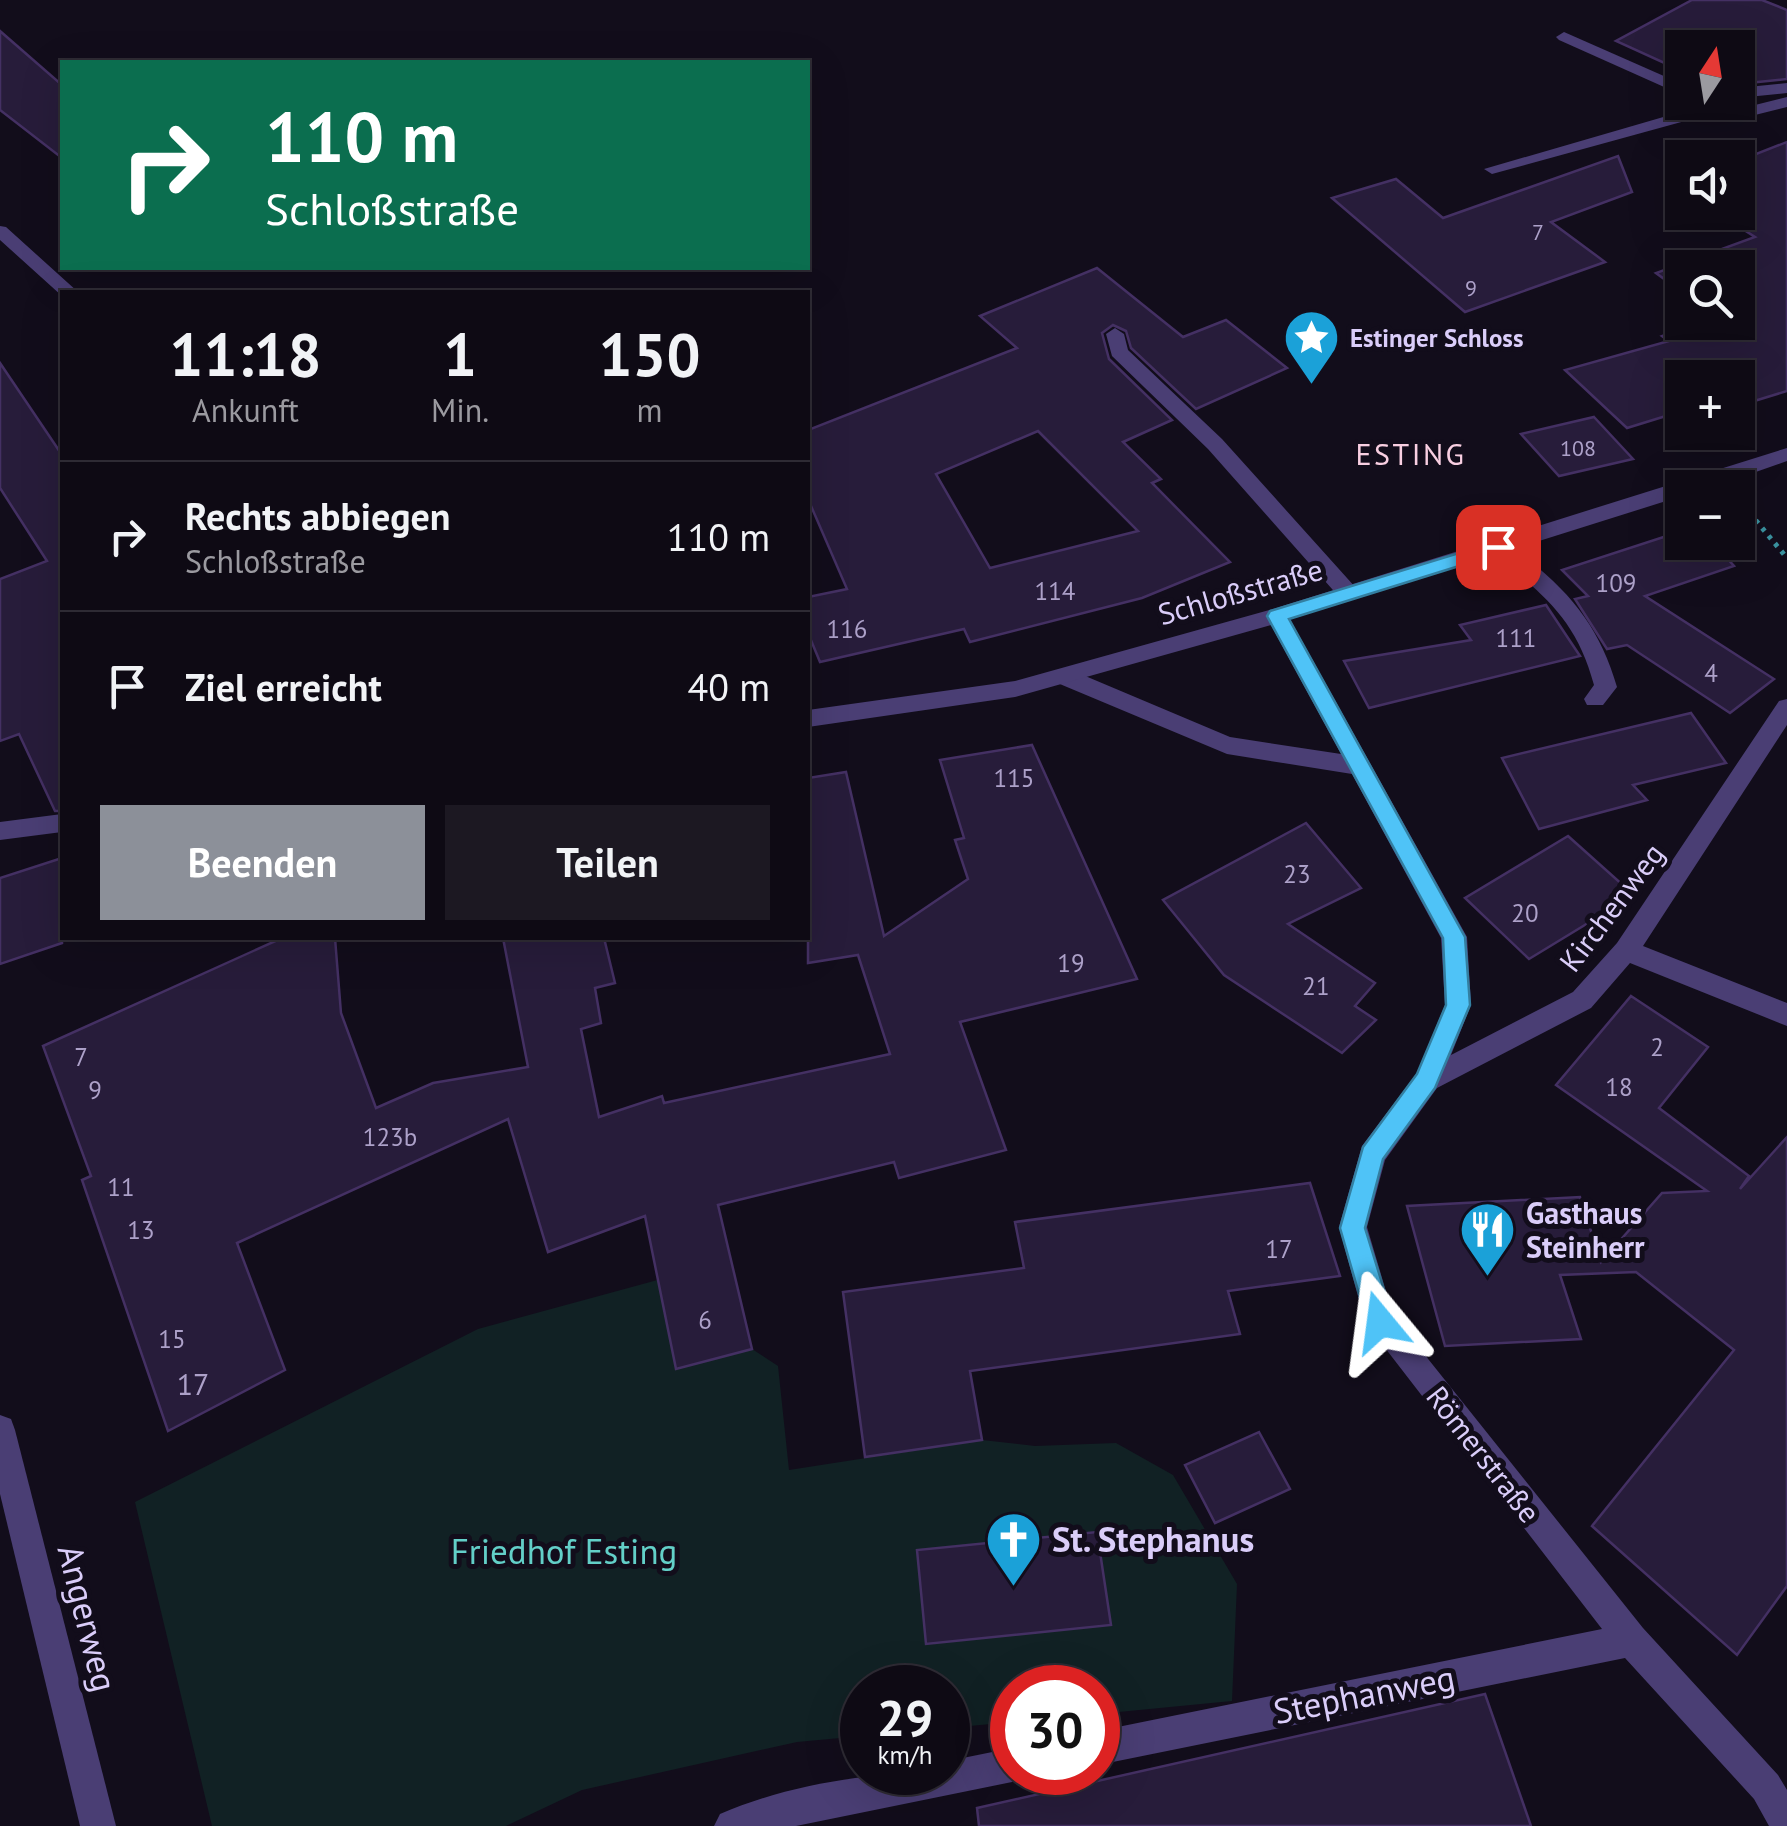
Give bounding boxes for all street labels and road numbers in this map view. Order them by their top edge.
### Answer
street label: Schloßstraße [1153,549,1327,633]
street label: Kirchenweg [1550,835,1672,979]
street label: Römerstraße [1418,1378,1550,1530]
street label: Angerweg [48,1540,128,1696]
street label: Stephanweg [1269,1654,1459,1734]

